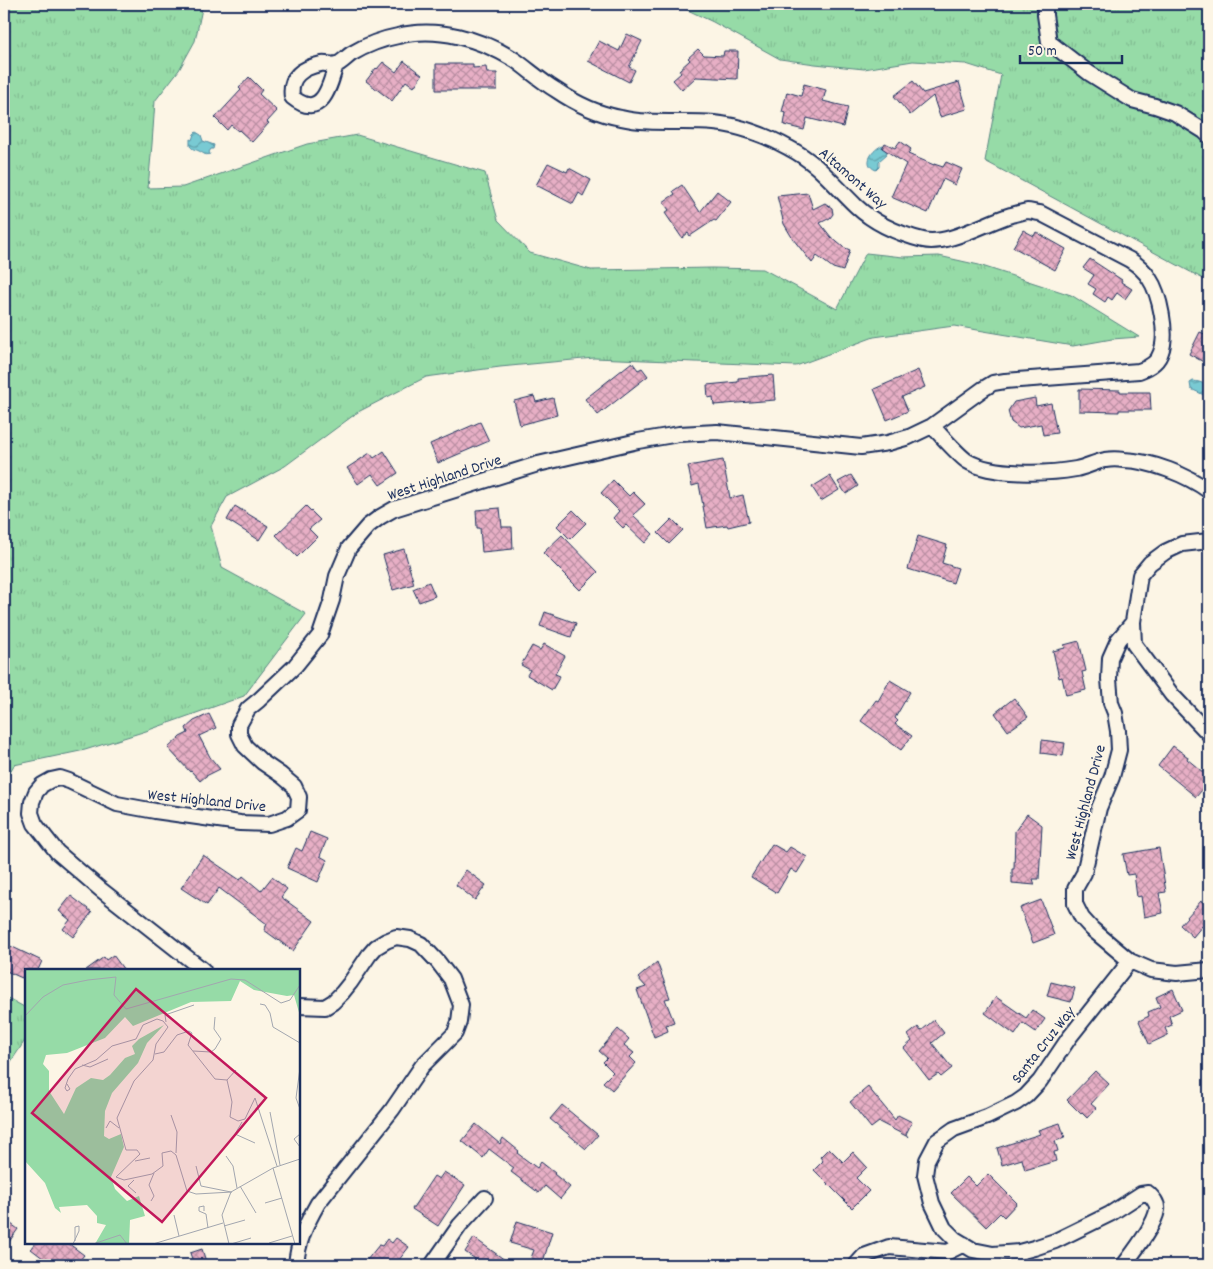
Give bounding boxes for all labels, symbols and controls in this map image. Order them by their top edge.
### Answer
scale bar [1020,32,1123,64]
text: 50 m [1028,41,1057,63]
street label: Altamont Way [813,143,892,216]
street label: West Highland Drive [385,449,505,508]
street label: West Highland Drive [1060,742,1113,863]
street label: West Highland Drive [147,784,267,819]
inset map [25,969,300,1244]
street label: Santa Cruz Way [1006,1002,1082,1089]

